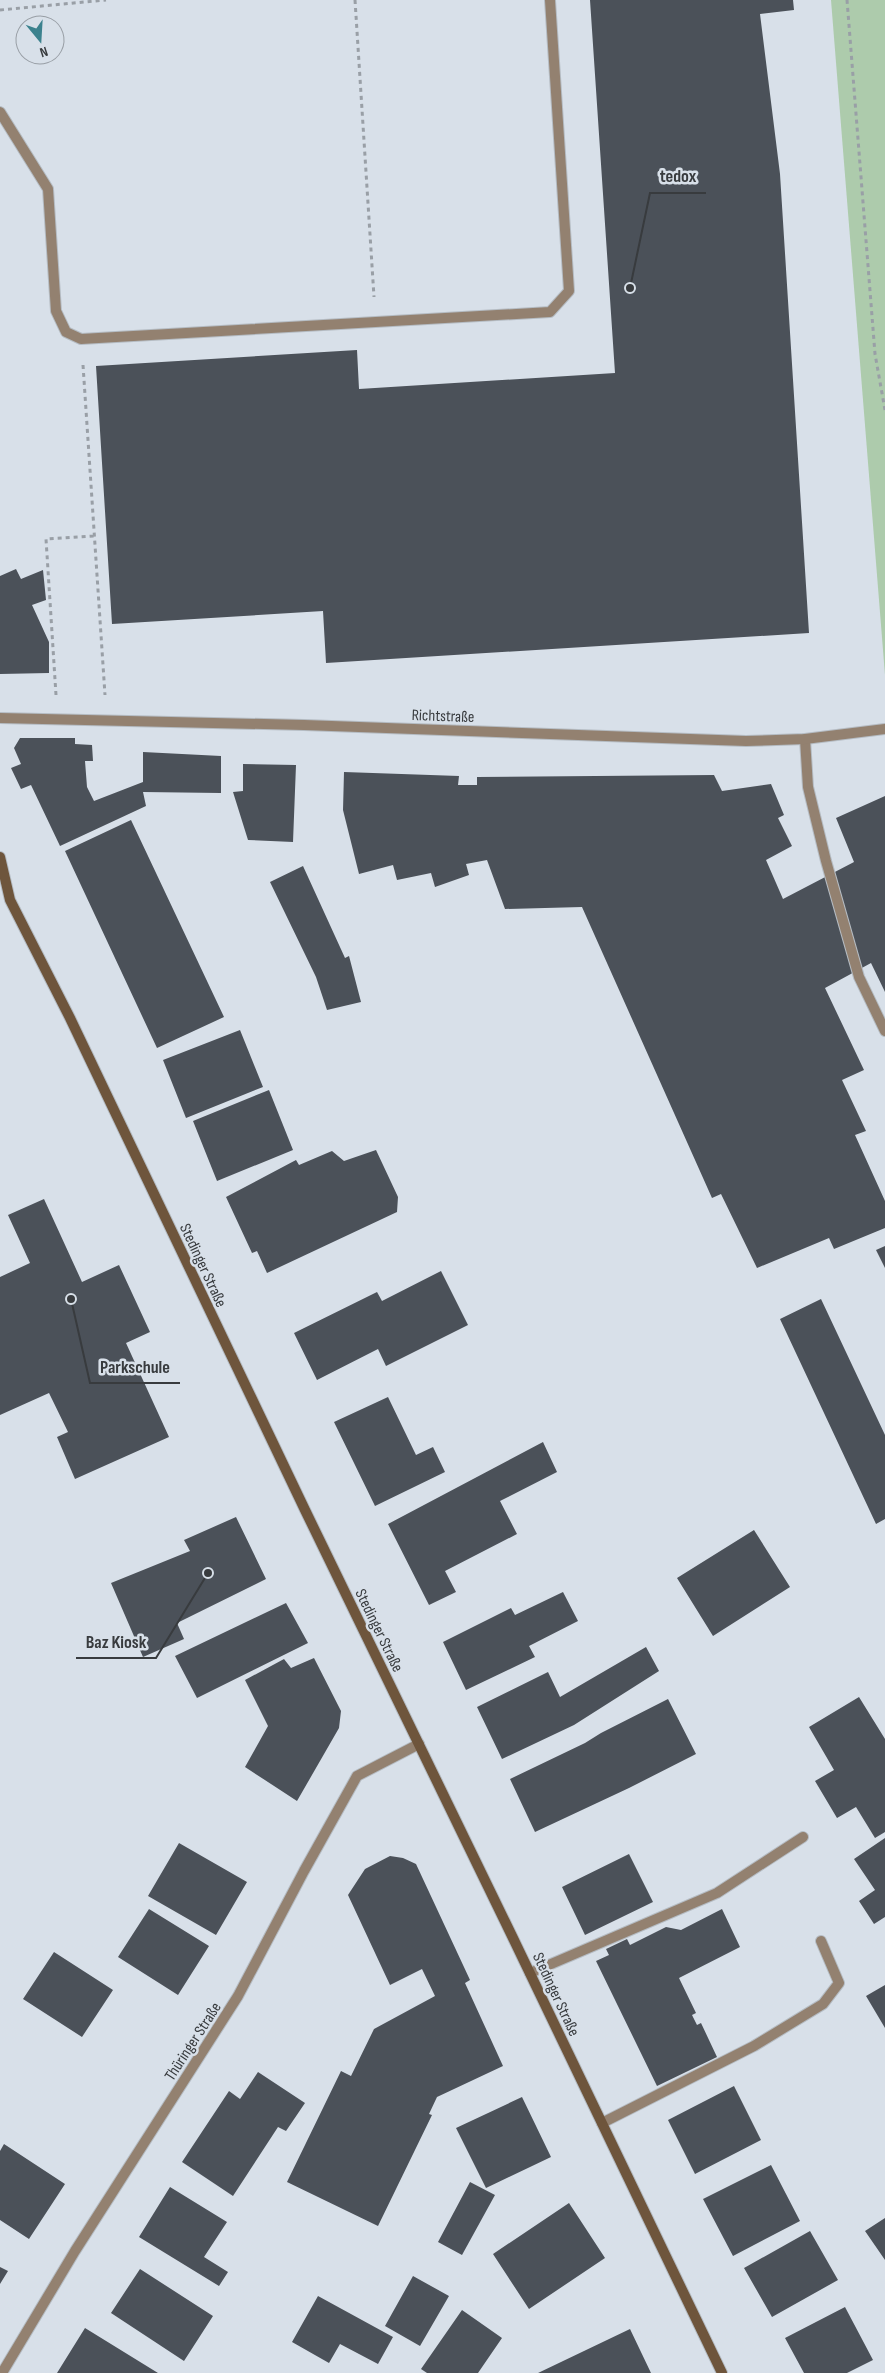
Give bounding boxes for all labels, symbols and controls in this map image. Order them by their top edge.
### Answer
north arrow [15,15,65,65]
text: N [38,43,50,61]
callout: tedox [650,160,706,193]
text: tedox [660,166,697,187]
street label: Richtstraße [411,706,475,727]
street label: Stedinger Straße [175,1221,230,1310]
callout: Parkschule [90,1350,180,1383]
text: Parkschule [100,1357,170,1378]
street label: Stedinger Straße [350,1586,407,1675]
callout: Baz Kiosk [76,1625,156,1658]
text: Baz Kiosk [86,1632,147,1653]
street label: Stedinger Straße [528,1950,583,2039]
street label: Thüringer Straße [161,1999,226,2085]

